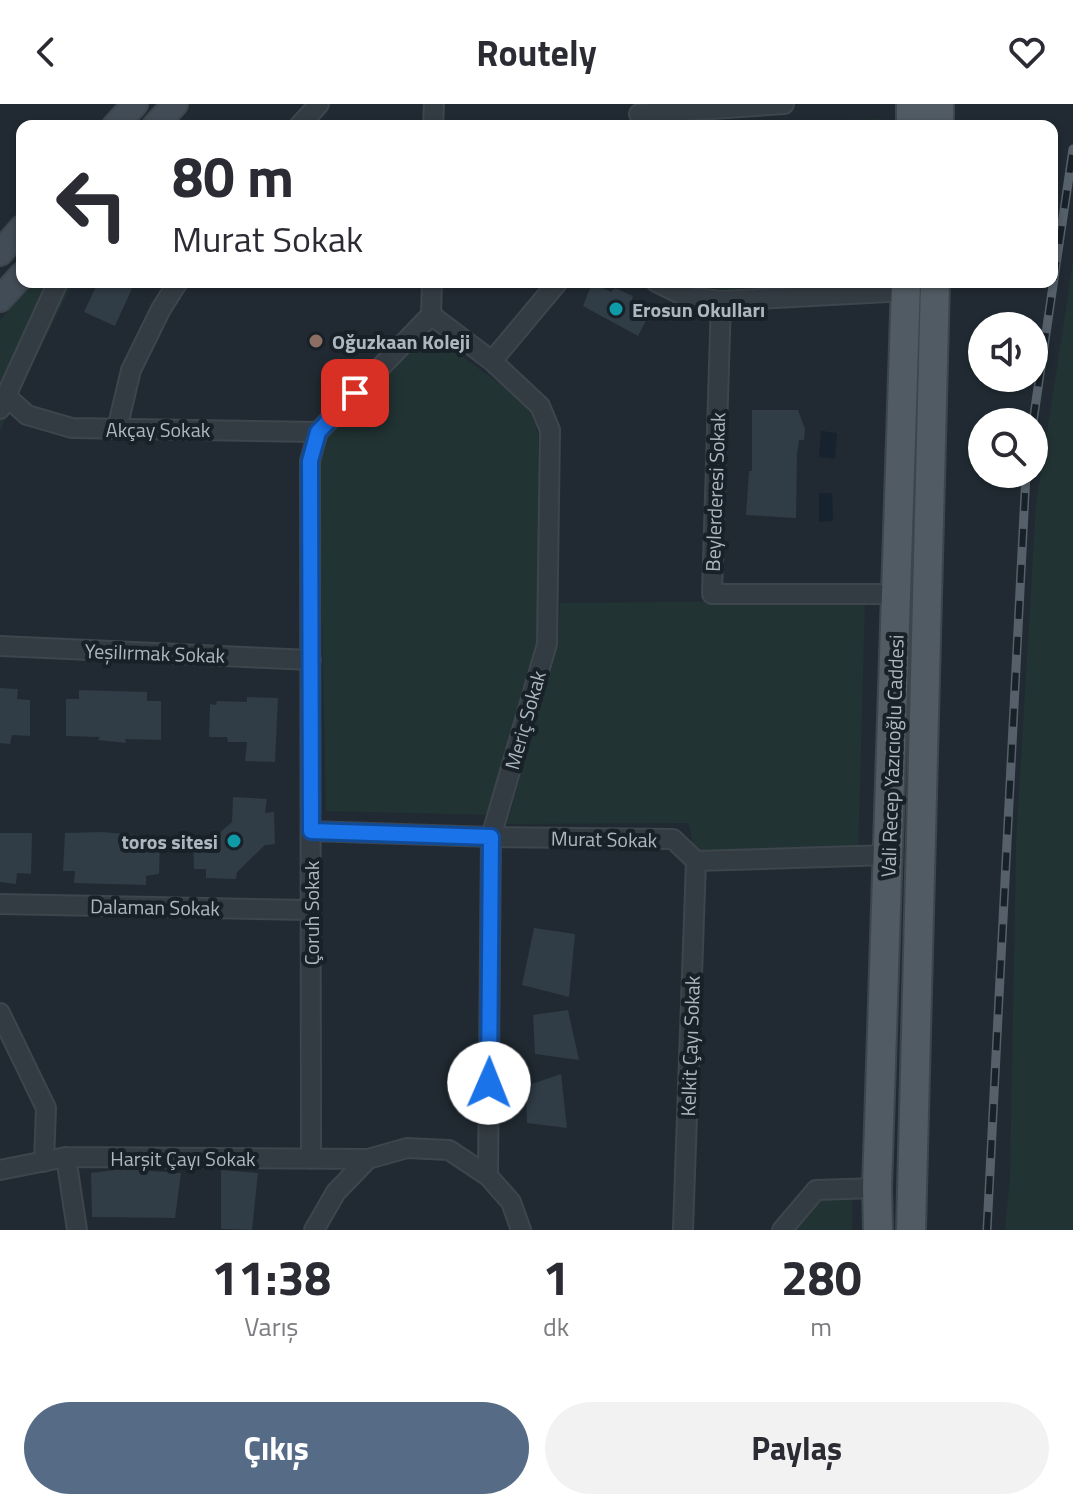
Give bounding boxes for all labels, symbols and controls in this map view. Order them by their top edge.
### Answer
text: Routely [476,25,597,80]
icon: back [24,30,68,74]
icon: heart [1005,30,1049,74]
text: 80 m [172,134,294,219]
icon: left [40,152,144,256]
text: Murat Sokak [172,211,363,266]
place label: Erosun Okulları [632,294,765,325]
marker: Erosun Okulları [607,300,625,318]
map controls [968,312,1048,488]
button: sound [968,312,1048,392]
place label: Oğuzkaan Koleji [332,326,470,357]
marker: Oğuzkaan Koleji [307,332,325,350]
pin [321,359,389,427]
icon: arrive [333,371,377,415]
button: search [968,408,1048,488]
street label: Beylerderesi Sokak [697,411,733,572]
street label: Akçay Sokak [106,414,211,445]
street label: Vali Recep Yazıcıoğlu Caddesi [872,634,912,878]
street label: Yeşilırmak Sokak [84,635,226,671]
street label: Meriç Sokak [496,666,554,773]
street label: Murat Sokak [551,823,658,855]
place label: toros sitesi [121,826,218,857]
marker: toros sitesi [225,832,243,850]
street label: Çoruh Sokak [296,860,327,965]
street label: Dalaman Sokak [90,890,221,924]
street label: Kelkit Çayı Sokak [672,975,708,1117]
position arrow [447,1041,531,1125]
street label: Harşit Çayı Sokak [110,1143,256,1174]
text: 11:38 [211,1241,331,1314]
text: 1 [543,1241,570,1314]
text: 280 [781,1241,862,1314]
text: Varış [244,1307,298,1346]
text: dk [543,1307,569,1346]
text: m [810,1307,832,1346]
button: Çıkış [24,1402,529,1494]
button: Paylaş [545,1402,1049,1494]

